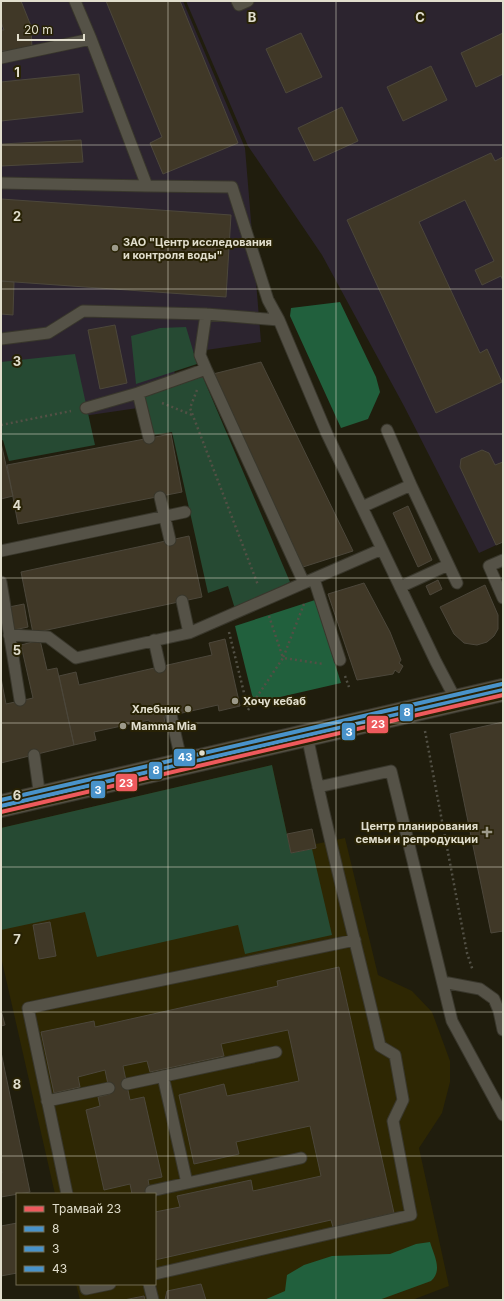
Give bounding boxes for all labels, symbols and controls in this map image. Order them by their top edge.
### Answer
text: B [248,9,257,25]
text: C [415,9,425,25]
scale bar [18,16,84,42]
text: 20 m [24,22,53,37]
text: 1 [14,64,20,80]
text: 2 [13,208,21,224]
place label: ЗАО "Центр исследования и контроля воды" [123,235,272,262]
marker: ЗАО "Центр исследования и контроля воды" [110,243,120,253]
text: 3 [13,353,21,369]
text: 4 [13,497,22,513]
text: 5 [13,642,21,658]
place label: Хочу кебаб [243,694,306,708]
marker: Хочу кебаб [230,696,240,706]
place label: Хлебник [132,702,181,716]
line badge: 8 [399,703,414,722]
marker: Хлебник [183,704,193,714]
text: 8 [403,705,411,719]
line badge: 23 [366,715,389,734]
text: 23 [371,717,385,731]
place label: Mamma Mia [131,719,196,733]
marker: Mamma Mia [118,721,128,731]
line badge: 3 [341,722,356,741]
text: 3 [345,725,353,739]
line badge: 43 [173,748,196,767]
unlabelled marker [197,748,207,758]
text: 43 [178,750,192,764]
line badge: 8 [148,761,163,780]
text: 8 [152,763,160,777]
line badge: 23 [115,773,138,792]
text: 23 [119,776,133,790]
line badge: 3 [90,780,106,799]
text: 3 [94,783,102,797]
text: 6 [13,787,21,803]
place label: Центр планирования семьи и репродукции [355,819,478,846]
marker: Центр планирования семьи и репродукции [481,826,493,838]
text: 7 [13,931,21,947]
text: 8 [13,1076,21,1092]
legend [16,1193,156,1285]
text: Трамвай 23 [52,1201,121,1216]
text: 8 [52,1221,59,1236]
text: 3 [52,1241,59,1256]
text: 43 [52,1261,67,1276]

